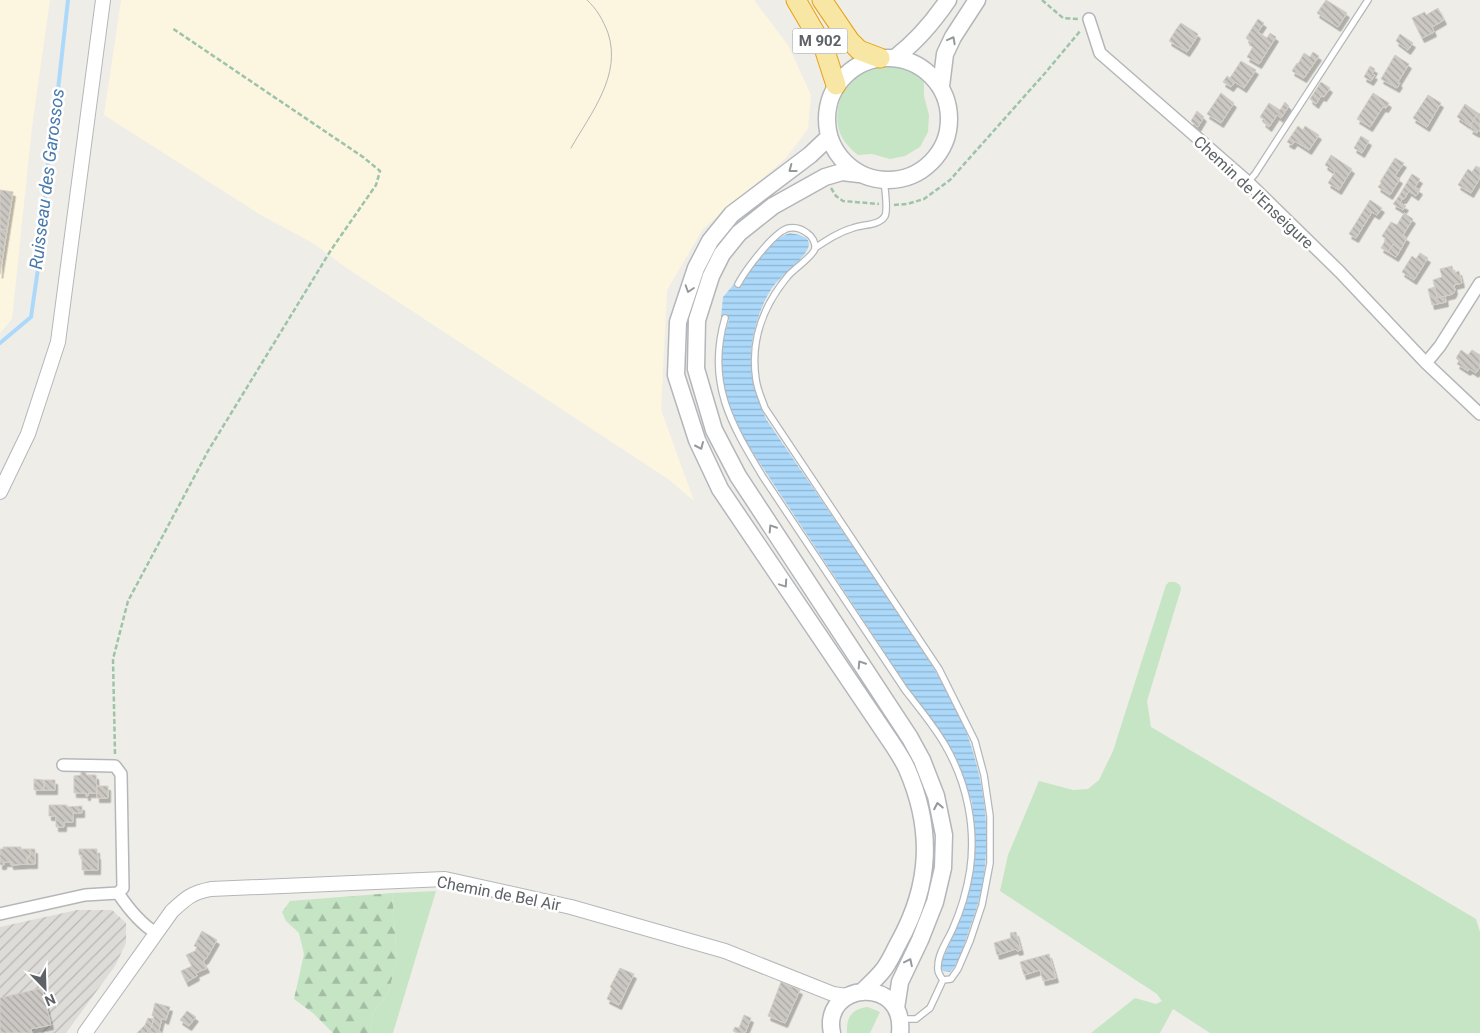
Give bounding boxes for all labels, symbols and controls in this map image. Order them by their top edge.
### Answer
road number: M 902 [792,28,848,54]
one-way arrow [946,37,956,46]
water label: Ruisseau des Garossos [25,87,68,271]
street label: Chemin de l'Enseigure [1190,132,1317,253]
one-way arrow [789,163,798,171]
one-way arrow [685,284,695,293]
one-way arrow [693,441,704,450]
one-way arrow [769,525,779,534]
one-way arrow [778,579,788,588]
one-way arrow [858,661,867,670]
one-way arrow [933,802,944,811]
street label: Chemin de Bel Air [435,872,563,915]
one-way arrow [903,958,914,967]
north arrow [20,963,70,1013]
text: N [42,991,58,1009]

